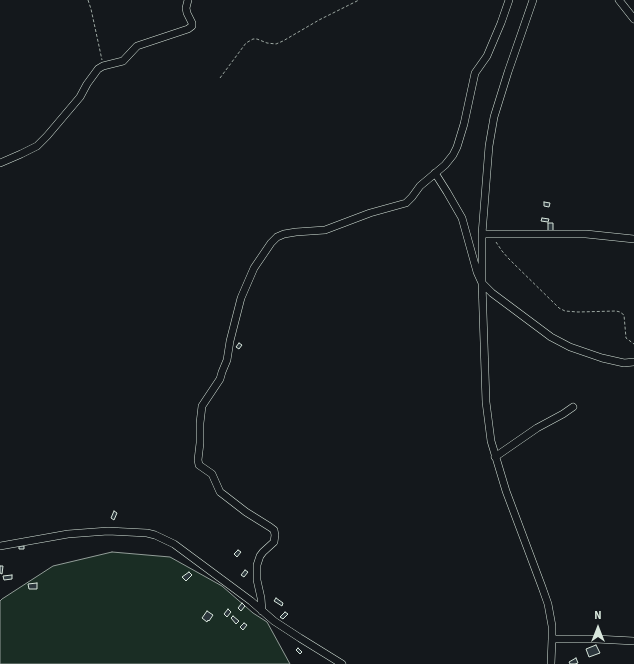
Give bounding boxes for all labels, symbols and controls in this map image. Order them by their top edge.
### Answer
north arrow [578,608,618,648]
text: N [594,608,602,623]

